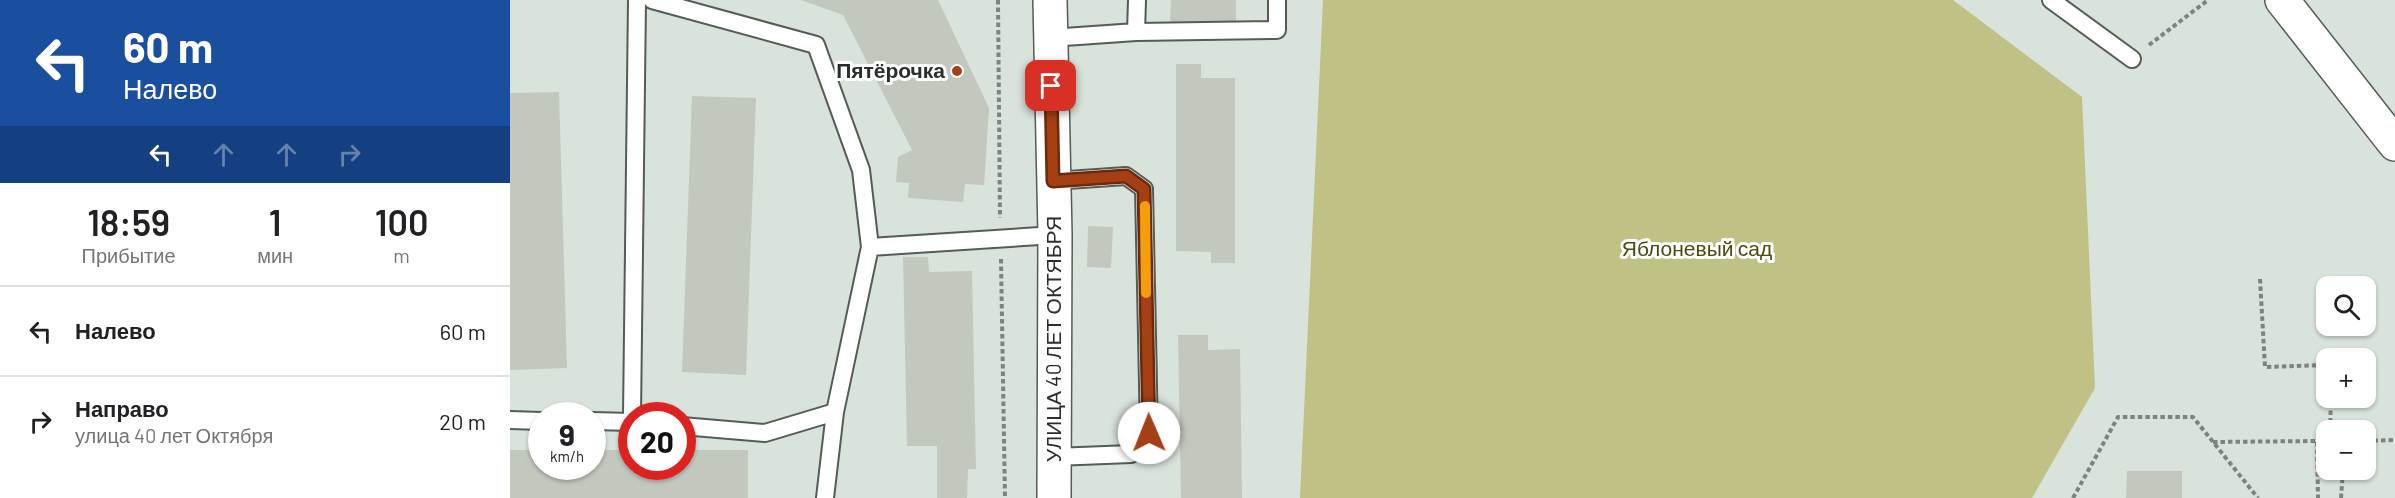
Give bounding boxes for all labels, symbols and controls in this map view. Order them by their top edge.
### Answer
text: 60 m [123,21,213,71]
icon: left [24,24,102,102]
place label: Пятёрочка [836,57,945,82]
pin [1025,60,1076,111]
marker: Пятёрочка [950,64,964,78]
icon: arrive [1034,69,1067,102]
text: Налево [123,72,217,104]
icon: left [144,138,177,171]
icon: ahead [207,138,240,171]
icon: ahead [270,138,303,171]
icon: right [333,138,366,171]
text: 18:59 [87,200,170,243]
text: 1 [269,200,282,243]
text: 100 [375,200,428,243]
street label: УЛИЦА 40 ЛЕТ ОКТЯБРЯ [1040,216,1065,462]
park label: Яблоневый сад [1622,235,1772,260]
text: Прибытие [82,243,176,267]
text: мин [257,243,293,267]
text: m [393,243,410,267]
map controls [2316,276,2376,480]
button: search [2316,276,2376,336]
icon: left [24,315,57,348]
text: Налево [75,317,156,343]
text: 60 m [440,318,486,344]
button: + [2316,348,2376,408]
text: Направо [75,395,169,421]
position arrow [1117,401,1181,465]
speed limit sign: 20 [618,402,696,480]
icon: right [24,405,57,438]
text: 20 m [439,408,486,434]
text: 9 [559,416,575,452]
button: − [2316,420,2376,480]
text: улица 40 лет Октября [75,423,273,447]
text: km/h [550,447,584,465]

